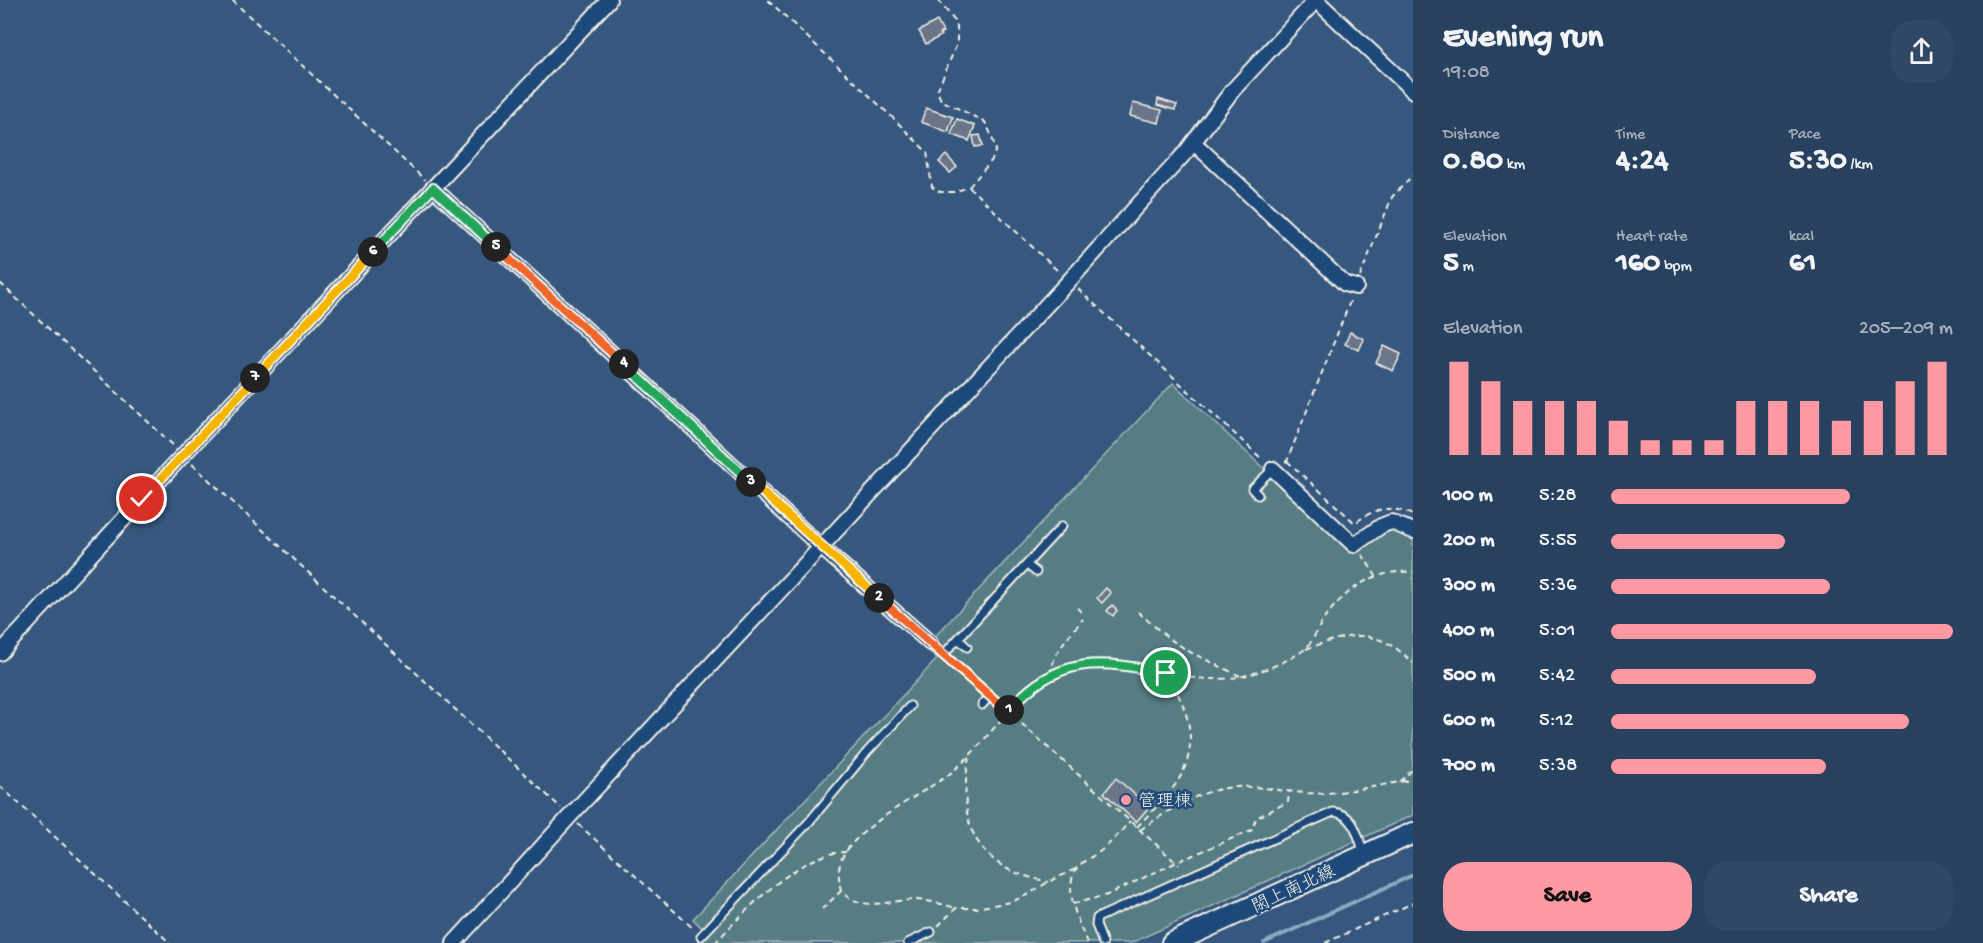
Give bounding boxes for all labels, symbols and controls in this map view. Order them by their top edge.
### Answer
text: Evening run [1443,20,1603,58]
button: share [1890,20,1953,83]
text: 19:08 [1443,62,1490,85]
text: Distance [1443,126,1500,145]
text: Time [1616,126,1645,145]
text: Pace [1789,126,1820,145]
text: 0.80 [1443,145,1503,180]
text: 4:24 [1616,145,1669,180]
text: 5:30 [1789,145,1847,180]
text: km [1503,156,1525,175]
text: /km [1847,156,1873,175]
text: Elevation [1443,228,1507,247]
text: Heart rate [1616,228,1688,247]
text: kcal [1789,228,1814,247]
pin: 5 [481,232,511,262]
pin: 6 [358,237,388,267]
text: 5 [492,237,500,256]
text: 6 [369,242,377,261]
text: 5 [1443,247,1459,282]
text: 160 [1616,247,1660,282]
text: 61 [1789,247,1816,282]
text: m [1459,258,1474,277]
text: bpm [1660,258,1692,277]
text: Elevation [1443,318,1523,341]
text: 205–209 m [1859,318,1953,341]
pin: 4 [609,349,639,379]
text: 4 [620,354,628,373]
pin: 7 [240,363,270,393]
text: 7 [251,368,259,387]
pin: 3 [736,467,766,497]
text: 3 [747,472,755,491]
pin [116,473,167,524]
icon: check [125,482,158,515]
text: 100 m [1443,485,1493,508]
text: 5:28 [1539,485,1577,508]
text: 200 m [1443,530,1494,553]
text: 5:55 [1539,530,1577,553]
text: 300 m [1443,575,1495,598]
text: 5:36 [1539,575,1576,598]
pin: 2 [864,583,894,613]
text: 2 [875,588,883,607]
text: 400 m [1443,620,1494,643]
text: 5:01 [1539,620,1575,643]
pin [1140,647,1191,698]
icon: arrive [1149,656,1182,689]
text: 500 m [1443,665,1495,688]
text: 5:42 [1539,665,1575,688]
pin: 1 [994,695,1024,725]
text: 1 [1006,700,1012,719]
text: 600 m [1443,710,1495,733]
text: 5:12 [1539,710,1574,733]
text: 700 m [1443,755,1495,778]
text: 5:38 [1539,755,1577,778]
place label: 管理棟 [1138,791,1192,813]
marker: 管理棟 [1119,793,1133,807]
street label: 閖上南北線 [1248,861,1339,919]
button: Save [1443,862,1692,931]
button: Share [1704,862,1953,931]

